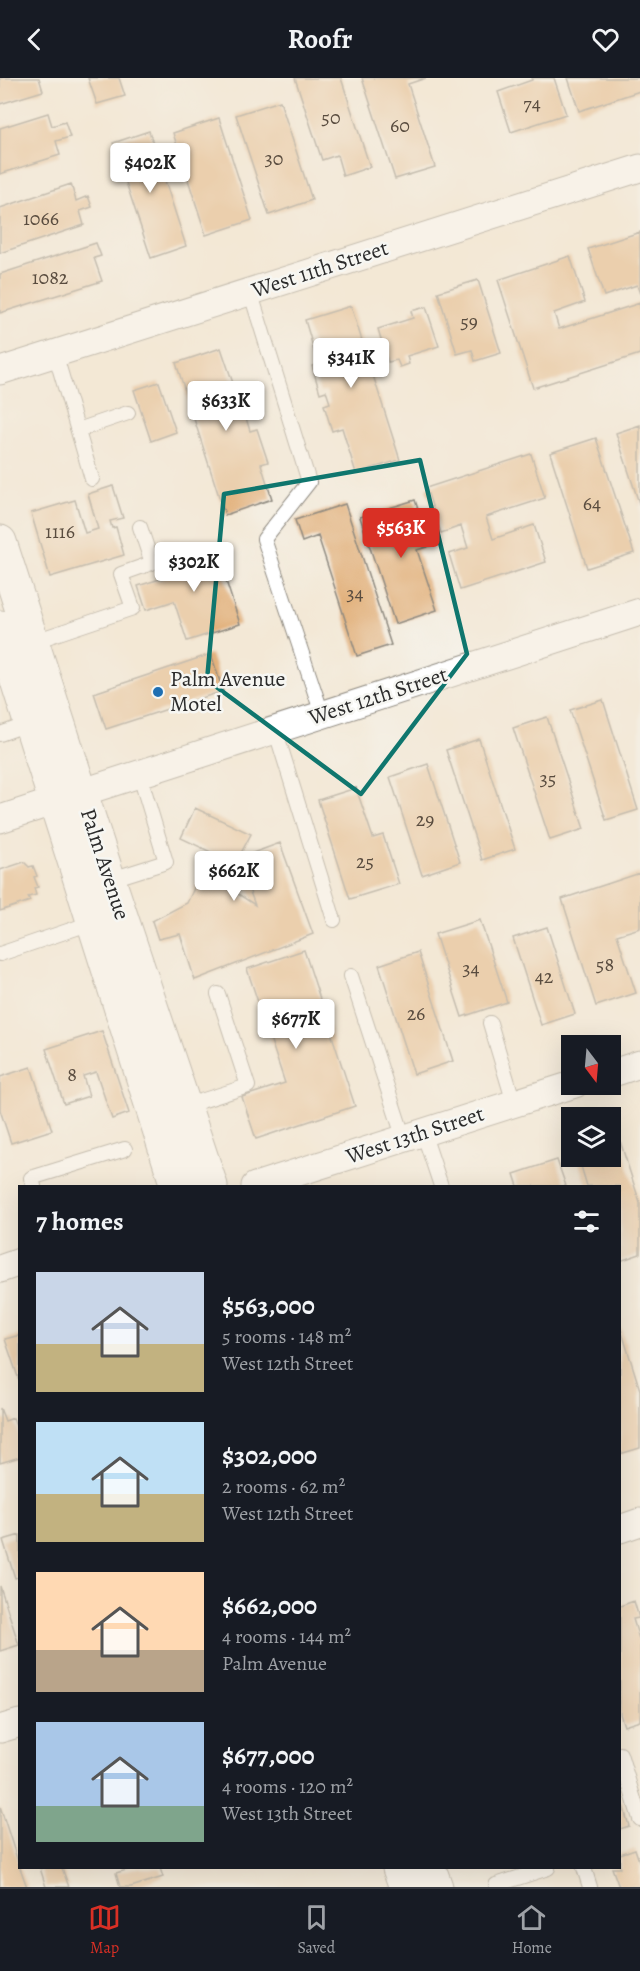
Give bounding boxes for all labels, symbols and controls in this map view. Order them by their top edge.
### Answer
text: Roofr [288,21,352,57]
icon: back [18,23,51,56]
icon: heart [589,23,622,56]
house number: 74 [523,90,541,117]
house number: 50 [321,104,341,131]
house number: 60 [390,112,410,139]
pin: $402K [108,143,192,194]
house number: 30 [265,145,283,172]
text: $402K [124,149,176,176]
house number: 1066 [23,205,59,232]
street label: West 11th Street [247,233,392,305]
house number: 1082 [32,264,69,291]
house number: 59 [460,308,478,335]
pin: $341K [309,338,393,389]
text: $341K [327,344,375,371]
pin: $633K [184,381,268,432]
text: $633K [202,387,251,414]
house number: 64 [583,490,601,517]
pin: $563K [359,508,443,559]
text: $563K [377,514,425,541]
house number: 1116 [45,518,75,545]
pin: $302K [152,542,236,593]
text: $302K [169,548,219,575]
house number: 34 [346,580,364,607]
street label: West 12th Street [304,659,451,733]
place label: Palm Avenue Motel [170,664,285,719]
marker: Palm Avenue Motel [151,685,165,699]
house number: 35 [540,765,556,792]
street label: Palm Avenue [73,804,137,924]
house number: 29 [416,806,434,833]
house number: 25 [356,848,374,875]
pin: $662K [192,851,276,902]
text: $662K [209,857,259,884]
house number: 58 [596,951,614,978]
house number: 34 [462,955,480,982]
house number: 42 [535,963,554,990]
pin: $677K [254,999,338,1050]
house number: 26 [407,1000,425,1027]
text: $677K [272,1005,320,1032]
north arrow [561,1035,621,1095]
map controls [561,1035,621,1167]
house number: 8 [67,1061,77,1088]
street label: West 13th Street [341,1099,488,1172]
button: layers [561,1107,621,1167]
text: 7 homes [36,1204,124,1239]
icon: filters [570,1205,603,1238]
text: $563,000 [222,1288,315,1323]
icon: home [84,1296,156,1368]
text: 5 rooms · 148 m² [222,1323,351,1350]
text: West 12th Street [222,1350,353,1377]
text: $302,000 [222,1438,317,1473]
icon: home [84,1446,156,1518]
text: 2 rooms · 62 m² [222,1473,345,1500]
text: West 12th Street [222,1500,353,1527]
text: $662,000 [222,1588,317,1623]
icon: home [84,1596,156,1668]
text: 4 rooms · 144 m² [222,1623,351,1650]
text: Palm Avenue [222,1650,327,1677]
text: $677,000 [222,1738,315,1773]
icon: home [84,1746,156,1818]
text: 4 rooms · 120 m² [222,1773,353,1800]
text: West 13th Street [222,1800,352,1827]
tab: Map [88,1901,121,1959]
tab: Saved [297,1901,335,1959]
tab: Home [512,1901,552,1959]

